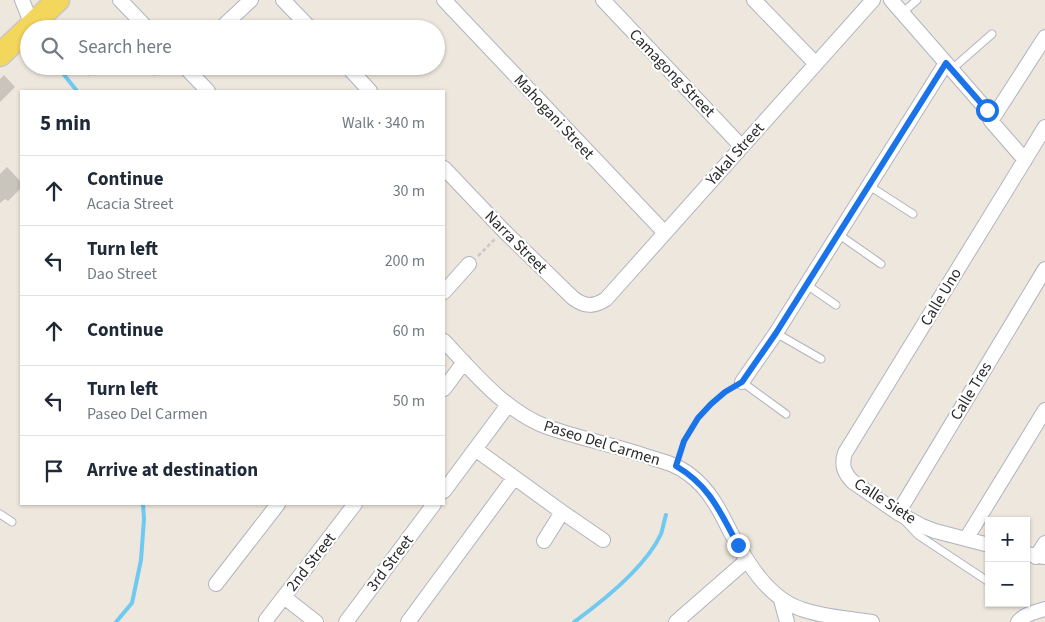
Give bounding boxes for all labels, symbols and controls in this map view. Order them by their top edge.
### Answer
search box [20,20,445,75]
street label: Camagong Street [624,24,720,122]
icon: search [38,34,66,62]
text: Search here [78,34,172,61]
street label: Mahogani Street [509,70,600,165]
route start [976,99,999,122]
text: 5 min [40,108,91,138]
text: Walk · 340 m [342,112,425,134]
street label: Yakal Street [700,117,770,191]
text: Continue [87,166,164,193]
icon: ahead [40,177,68,205]
text: 30 m [393,180,425,202]
text: Acacia Street [87,193,173,215]
street label: Narra Street [480,206,553,279]
text: Turn left [87,236,158,263]
icon: left [40,247,68,275]
text: 200 m [385,250,425,272]
text: Dao Street [87,263,157,285]
street label: Calle Uno [915,264,967,330]
icon: ahead [40,317,68,345]
text: Continue [87,317,164,344]
text: 60 m [393,320,425,342]
street label: Calle Tres [945,358,997,424]
text: Turn left [87,376,158,403]
icon: left [40,387,68,415]
text: 50 m [393,390,425,412]
text: Paseo Del Carmen [87,403,208,425]
street label: Paseo Del Carmen [541,415,663,471]
icon: arrive [40,457,68,485]
text: Arrive at destination [87,457,258,484]
street label: Calle Siete [850,473,920,529]
map controls [985,517,1030,607]
button: + [985,517,1030,562]
street label: 2nd Street [281,528,341,596]
street label: 3rd Street [362,530,419,596]
route end [727,534,750,557]
button: − [985,562,1030,607]

